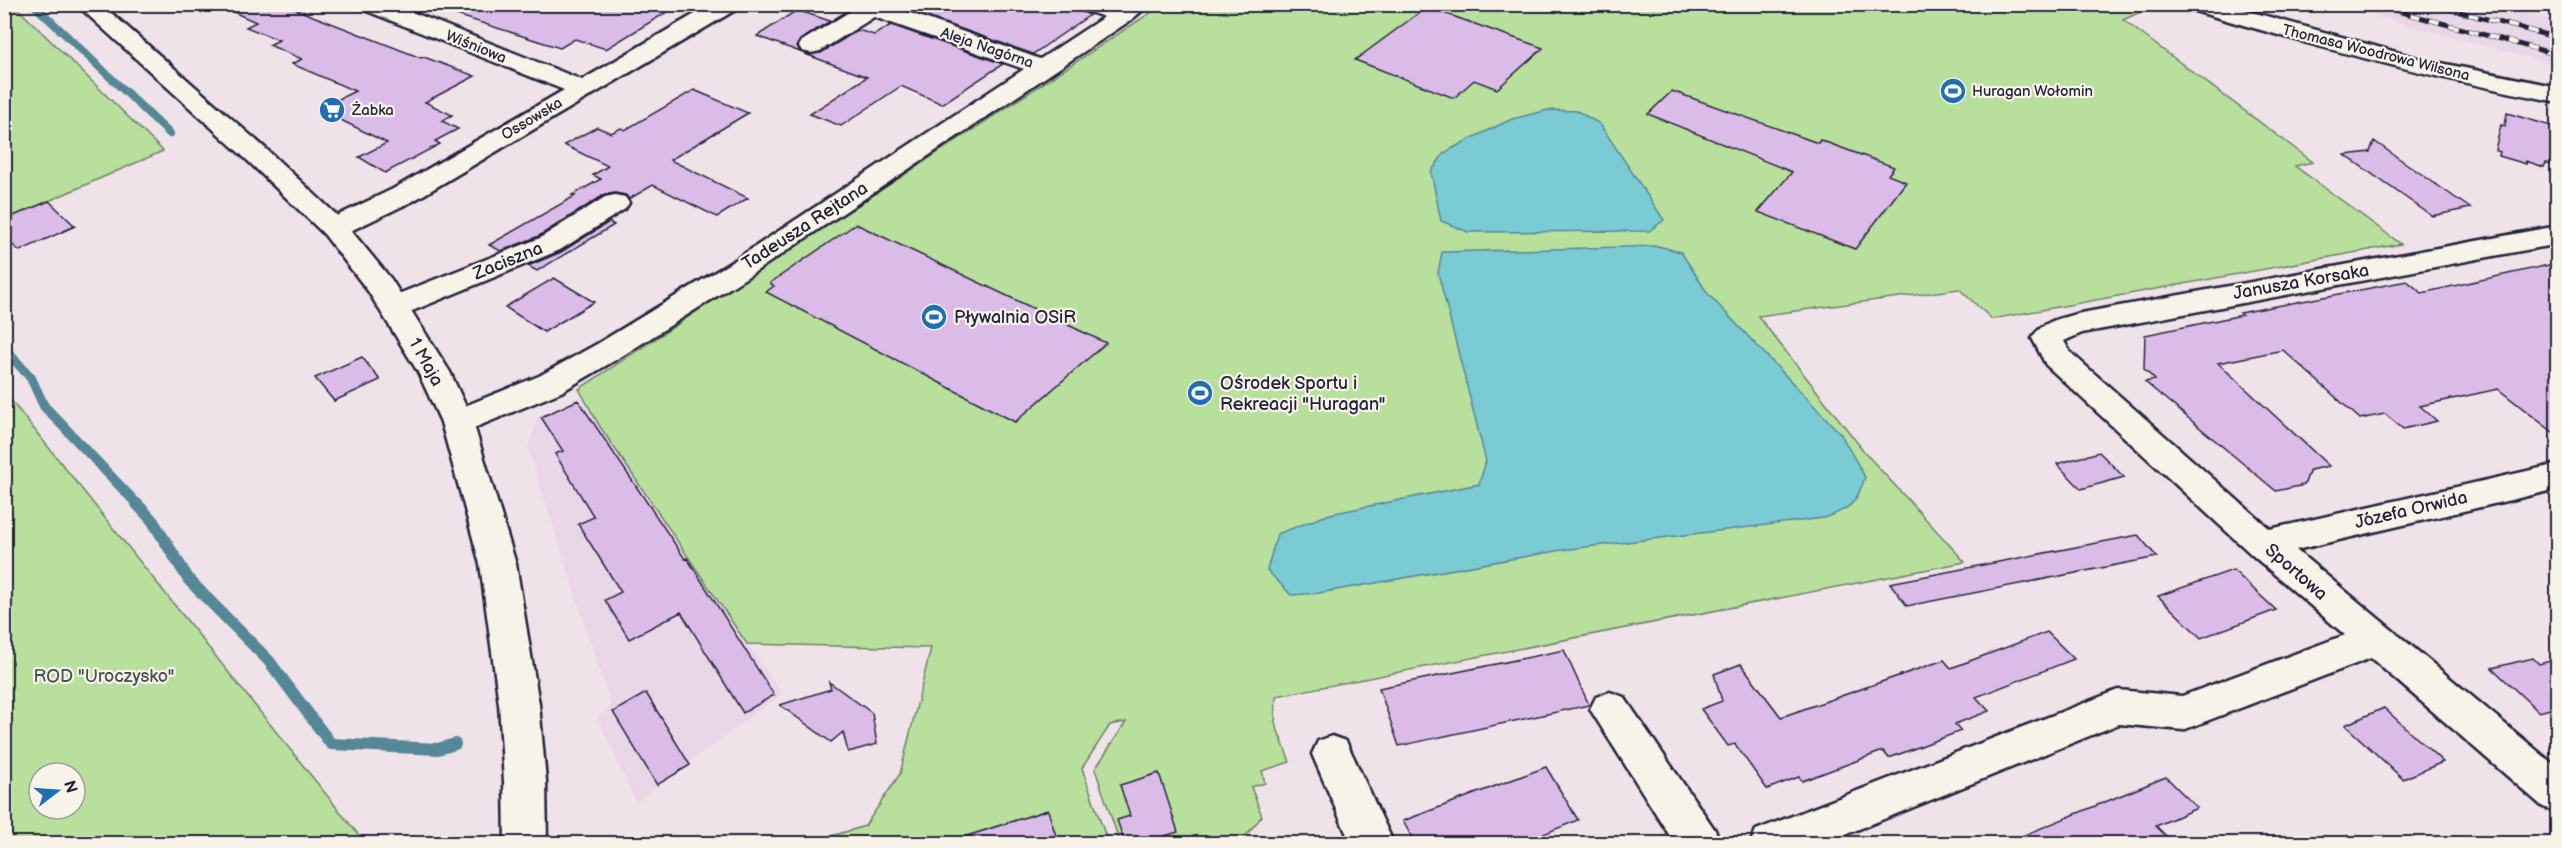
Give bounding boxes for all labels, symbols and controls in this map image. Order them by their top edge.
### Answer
street label: Thomasa Woodrowa Wilsona [2280,21,2472,85]
street label: Aleja Nagórna [938,23,1036,73]
street label: Wiśniowa [443,26,509,68]
sports icon: Huragan Wołomin [1938,76,1968,106]
place label: Huragan Wołomin [1972,82,2093,101]
street label: Ossowska [498,93,566,145]
supermarket icon: Żabka [317,95,347,125]
place label: Żabka [351,101,394,120]
street label: Tadeusza Rejtana [738,178,872,274]
street label: Zaciszna [469,238,546,285]
street label: Janusza Korsaka [2231,260,2371,304]
sports icon: Pływalnia OSiR [919,302,949,332]
place label: Pływalnia OSiR [954,307,1076,328]
street label: 1 Maja [404,334,448,390]
place label: Ośrodek Sportu i Rekreacji "Huragan" [1220,373,1386,415]
sports icon: Ośrodek Sportu i Rekreacji "Huragan" [1185,378,1215,408]
street label: Józefa Orwida [2353,487,2469,533]
street label: Sportowa [2261,539,2331,605]
park label: ROD "Uroczysko" [34,666,174,687]
north arrow [27,761,87,821]
text: N [59,779,81,796]

